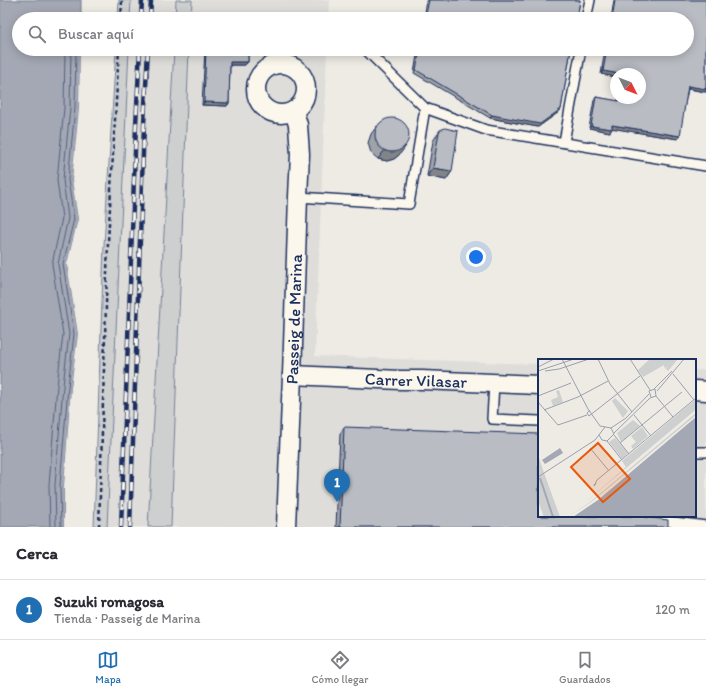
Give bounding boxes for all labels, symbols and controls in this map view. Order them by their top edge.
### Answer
search box [12,12,694,56]
icon: search [26,23,48,45]
text: Buscar aquí [58,25,134,43]
north arrow [610,68,646,104]
your location [466,247,486,267]
street label: Passeig de Marina [282,254,306,385]
inset map [538,359,696,517]
street label: Carrer Vilasar [364,368,468,392]
pin: 1 [324,469,350,502]
text: Cerca [16,543,58,563]
text: Suzuki romagosa [54,593,164,611]
text: 1 [26,602,32,617]
text: 120 m [655,602,690,617]
text: Tienda · Passeig de Marina [54,611,200,626]
tab: Mapa [95,649,121,686]
tab: Cómo llegar [312,649,368,686]
tab: Guardados [559,649,611,686]

